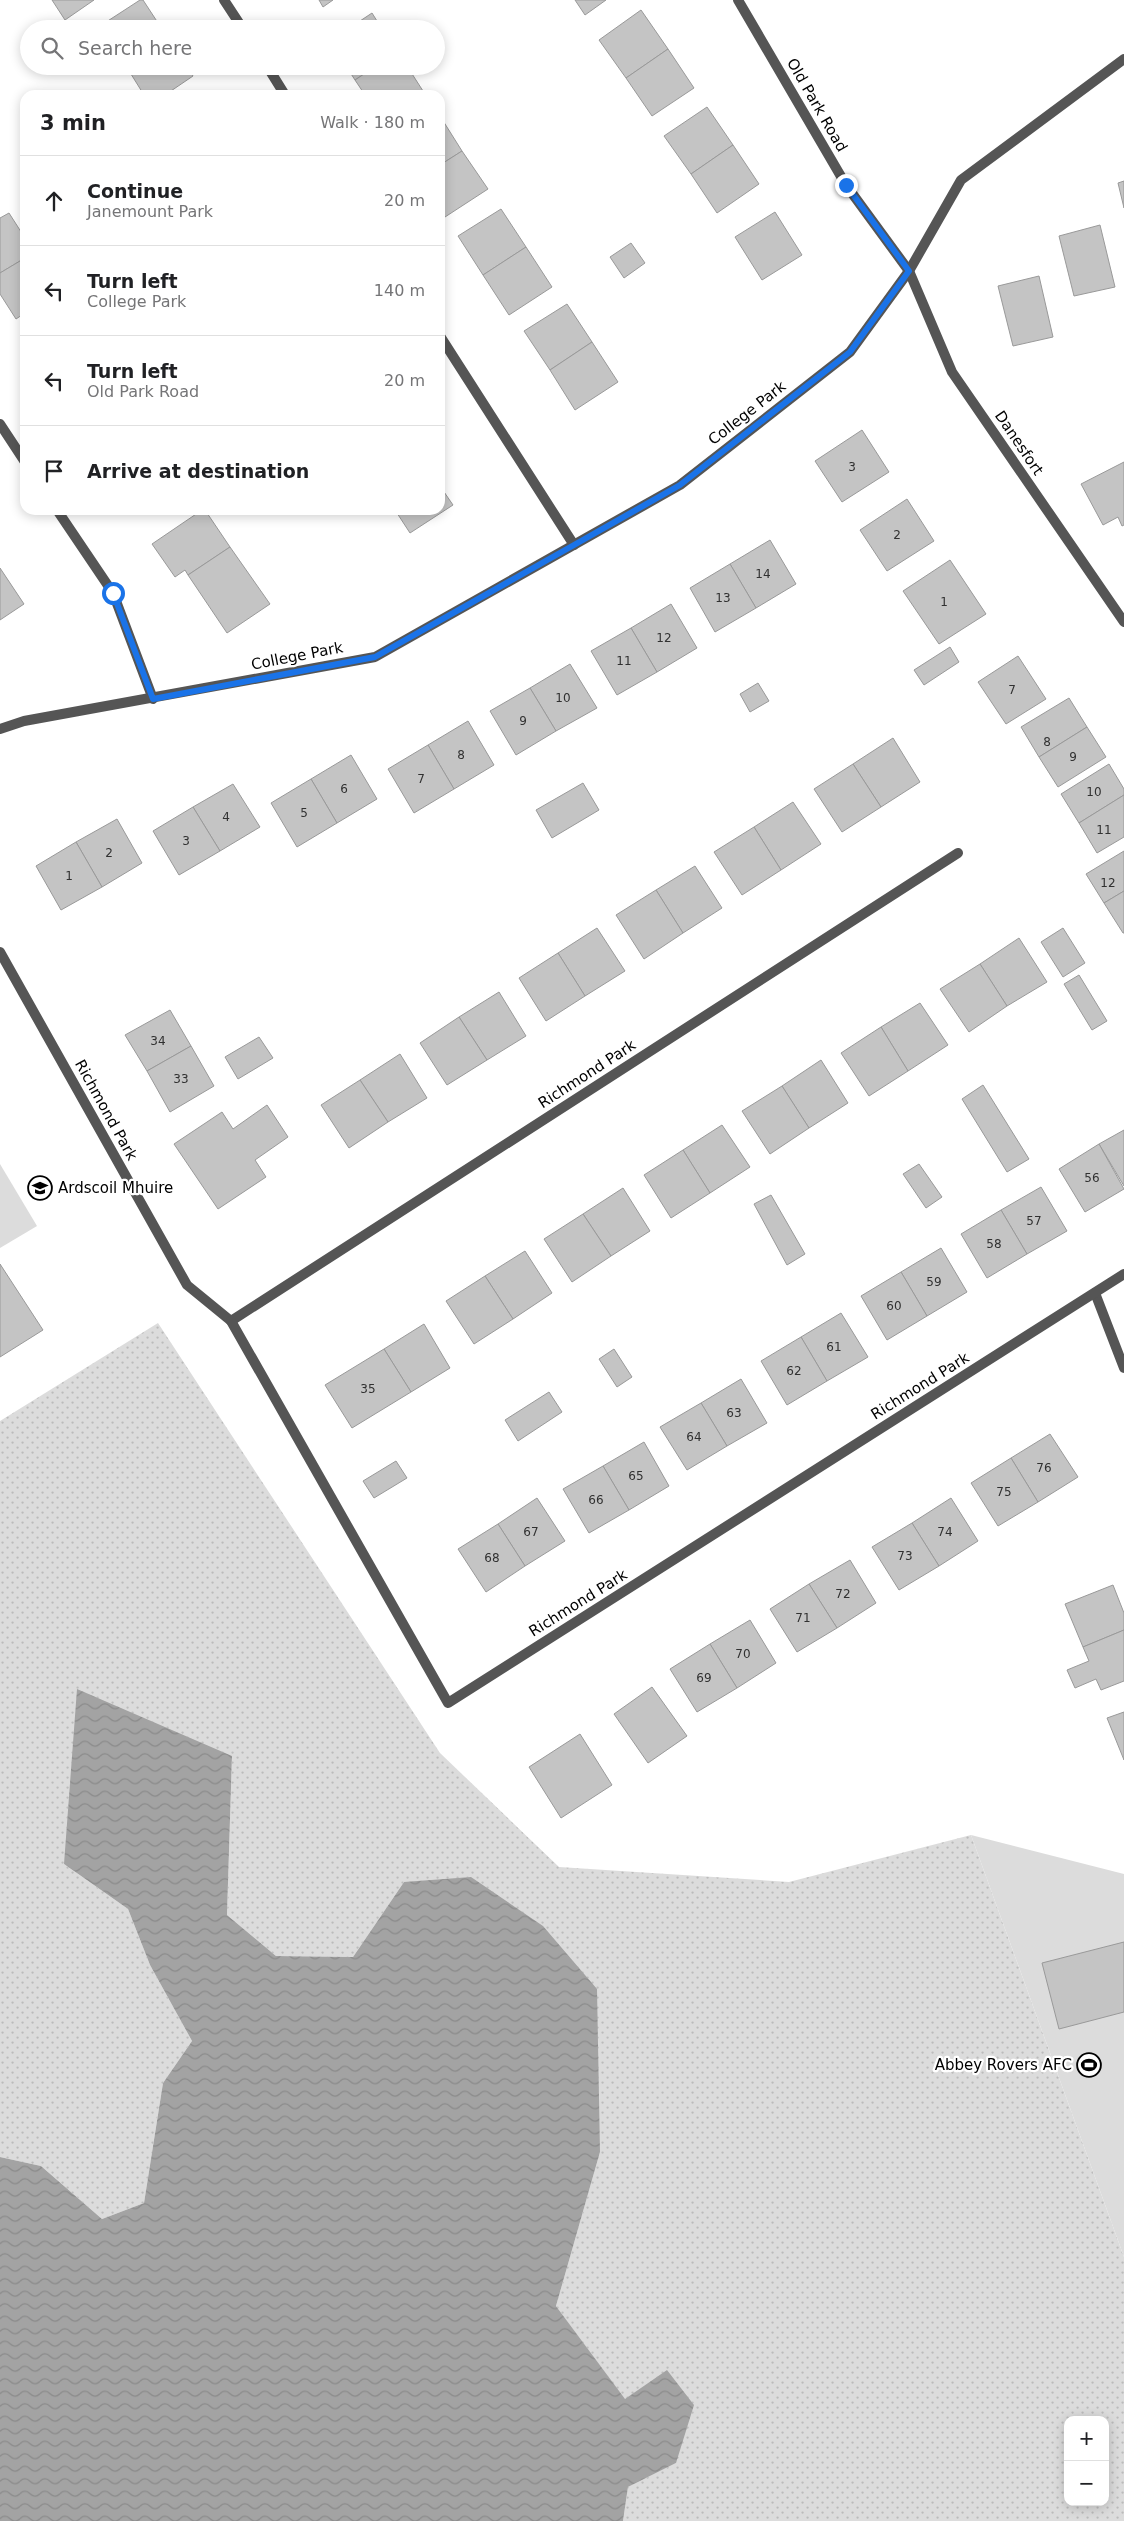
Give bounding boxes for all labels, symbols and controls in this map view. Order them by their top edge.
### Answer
search box [20,20,445,75]
icon: search [38,34,66,62]
text: Search here [78,37,192,59]
street label: Old Park Road [783,55,851,155]
text: 3 min [40,111,106,135]
text: Walk · 180 m [320,113,425,132]
route end [835,174,858,197]
text: Continue [87,180,183,202]
icon: ahead [40,187,68,215]
text: 20 m [384,191,425,210]
text: Janemount Park [87,202,213,221]
text: Turn left [87,270,178,292]
icon: left [40,277,68,305]
text: 140 m [374,281,425,300]
text: College Park [87,292,186,311]
text: Turn left [87,360,178,382]
icon: left [40,367,68,395]
text: 20 m [384,371,425,390]
street label: College Park [705,377,789,449]
text: Old Park Road [87,382,199,401]
street label: Danesfort [991,407,1047,479]
icon: arrive [40,457,68,485]
text: Arrive at destination [87,460,309,482]
house number: 3 [848,460,856,474]
house number: 2 [893,528,901,542]
house number: 14 [755,567,771,581]
route start [102,582,125,605]
house number: 13 [715,591,731,605]
house number: 1 [940,595,948,609]
house number: 12 [656,631,672,645]
street label: College Park [250,638,345,674]
house number: 11 [616,654,632,668]
house number: 7 [1008,683,1016,697]
house number: 10 [555,691,571,705]
house number: 9 [519,714,527,728]
house number: 8 [1043,735,1051,749]
house number: 8 [457,748,465,762]
house number: 9 [1069,750,1077,764]
house number: 7 [417,772,425,786]
house number: 6 [340,782,348,796]
house number: 10 [1086,785,1102,799]
house number: 5 [300,806,308,820]
house number: 4 [222,810,230,824]
house number: 11 [1096,823,1112,837]
house number: 3 [182,834,190,848]
house number: 2 [105,846,113,860]
house number: 1 [65,869,73,883]
house number: 12 [1100,876,1116,890]
house number: 34 [150,1034,166,1048]
street label: Richmond Park [535,1036,639,1112]
street label: Richmond Park [71,1057,141,1164]
house number: 33 [173,1072,189,1086]
house number: 56 [1084,1171,1100,1185]
school or university icon: Ardscoil Mhuire [27,1175,53,1201]
place label: Ardscoil Mhuire [58,1179,173,1197]
house number: 57 [1026,1214,1042,1228]
house number: 58 [986,1237,1002,1251]
house number: 59 [926,1275,942,1289]
house number: 60 [886,1299,902,1313]
house number: 61 [826,1340,842,1354]
street label: Richmond Park [868,1348,973,1423]
house number: 62 [786,1364,802,1378]
house number: 35 [360,1382,376,1396]
house number: 63 [726,1406,742,1420]
house number: 64 [686,1430,702,1444]
house number: 76 [1036,1461,1052,1475]
house number: 65 [628,1469,644,1483]
house number: 75 [996,1485,1012,1499]
house number: 66 [588,1493,604,1507]
house number: 67 [523,1525,539,1539]
house number: 74 [937,1525,953,1539]
house number: 73 [897,1549,913,1563]
house number: 68 [484,1551,500,1565]
street label: Richmond Park [526,1565,631,1640]
house number: 72 [835,1587,851,1601]
house number: 71 [795,1611,811,1625]
house number: 70 [735,1647,751,1661]
house number: 69 [696,1671,712,1685]
sports icon: Abbey Rovers AFC [1076,2052,1102,2078]
place label: Abbey Rovers AFC [935,2056,1072,2074]
map controls [1064,2416,1109,2506]
button: + [1064,2416,1109,2461]
button: − [1064,2461,1109,2506]

